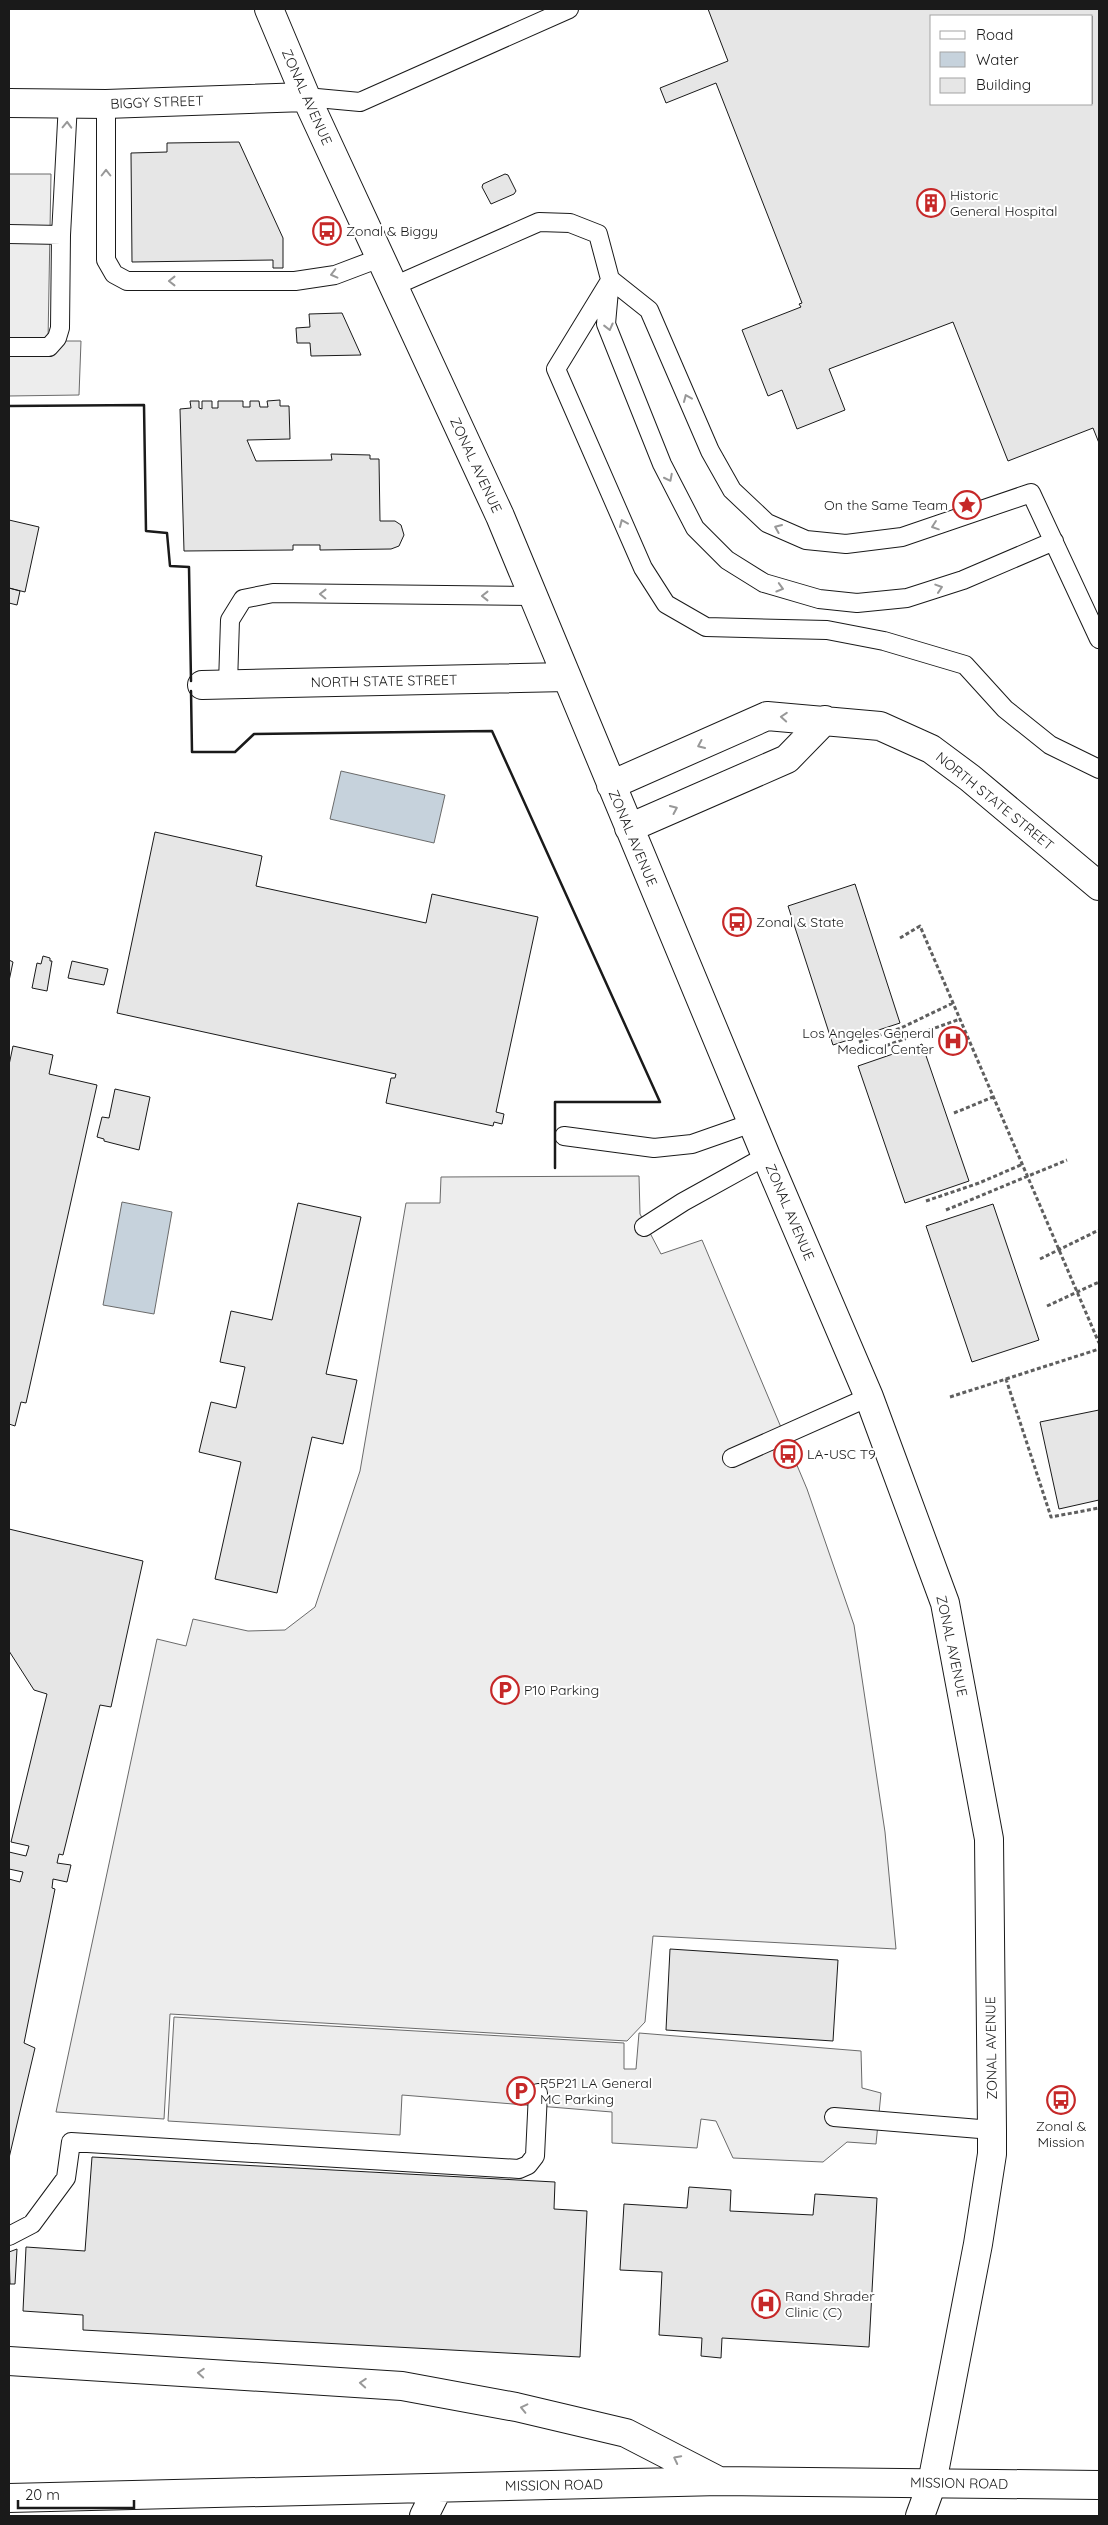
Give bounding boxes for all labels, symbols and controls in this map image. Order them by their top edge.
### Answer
legend [930,15,1093,105]
text: Road [976,25,1013,44]
street label: ZONAL AVENUE [278,46,336,148]
text: Water [976,50,1019,69]
text: Building [976,75,1031,94]
street label: BIGGY STREET [110,91,204,113]
one-way arrow [61,121,72,129]
one-way arrow [101,169,111,177]
place label: Historic General Hospital [950,186,1057,220]
building icon: Historic General Hospital [916,188,946,218]
bus stop icon: Zonal & Biggy [312,216,342,246]
place label: Zonal & Biggy [346,222,438,240]
one-way arrow [330,268,338,279]
one-way arrow [168,276,176,286]
one-way arrow [603,323,614,332]
one-way arrow [682,394,693,403]
street label: ZONAL AVENUE [446,414,506,516]
one-way arrow [663,473,673,482]
place icon: On the Same Team [952,490,982,520]
place label: On the Same Team [824,496,948,514]
one-way arrow [619,519,630,528]
one-way arrow [931,520,940,530]
one-way arrow [774,523,782,533]
one-way arrow [776,582,784,592]
one-way arrow [934,583,943,593]
one-way arrow [318,589,326,599]
one-way arrow [481,591,488,601]
street label: NORTH STATE STREET [310,671,458,691]
one-way arrow [780,712,788,723]
one-way arrow [697,739,706,750]
street label: NORTH STATE STREET [932,748,1058,854]
street label: ZONAL AVENUE [605,787,661,889]
one-way arrow [669,804,678,815]
bus stop icon: Zonal & State [722,907,752,937]
place label: Zonal & State [756,913,844,931]
place label: Los Angeles General Medical Center [802,1024,935,1058]
hospital icon: Los Angeles General Medical Center [938,1026,968,1056]
street label: ZONAL AVENUE [762,1161,818,1263]
bus stop icon: LA-USC T9 [773,1439,803,1469]
place label: LA-USC T9 [807,1445,876,1463]
street label: ZONAL AVENUE [932,1594,972,1698]
parking icon: P10 Parking [490,1675,520,1705]
place label: P10 Parking [524,1681,599,1699]
street label: ZONAL AVENUE [981,1996,1001,2100]
place label: P5P21 LA General MC Parking [540,2074,652,2108]
parking icon: P5P21 LA General MC Parking [506,2076,536,2106]
bus stop icon: Zonal & Mission [1046,2085,1076,2115]
place label: Zonal & Mission [1036,2117,1087,2151]
place label: Rand Shrader Clinic (C) [785,2287,875,2321]
hospital icon: Rand Shrader Clinic (C) [751,2289,781,2319]
one-way arrow [197,2368,205,2379]
one-way arrow [359,2378,367,2389]
one-way arrow [519,2403,528,2414]
one-way arrow [673,2455,682,2465]
street label: MISSION ROAD [910,2473,1008,2493]
street label: MISSION ROAD [505,2475,603,2495]
scale bar [18,2478,134,2510]
text: 20 m [25,2485,60,2504]

